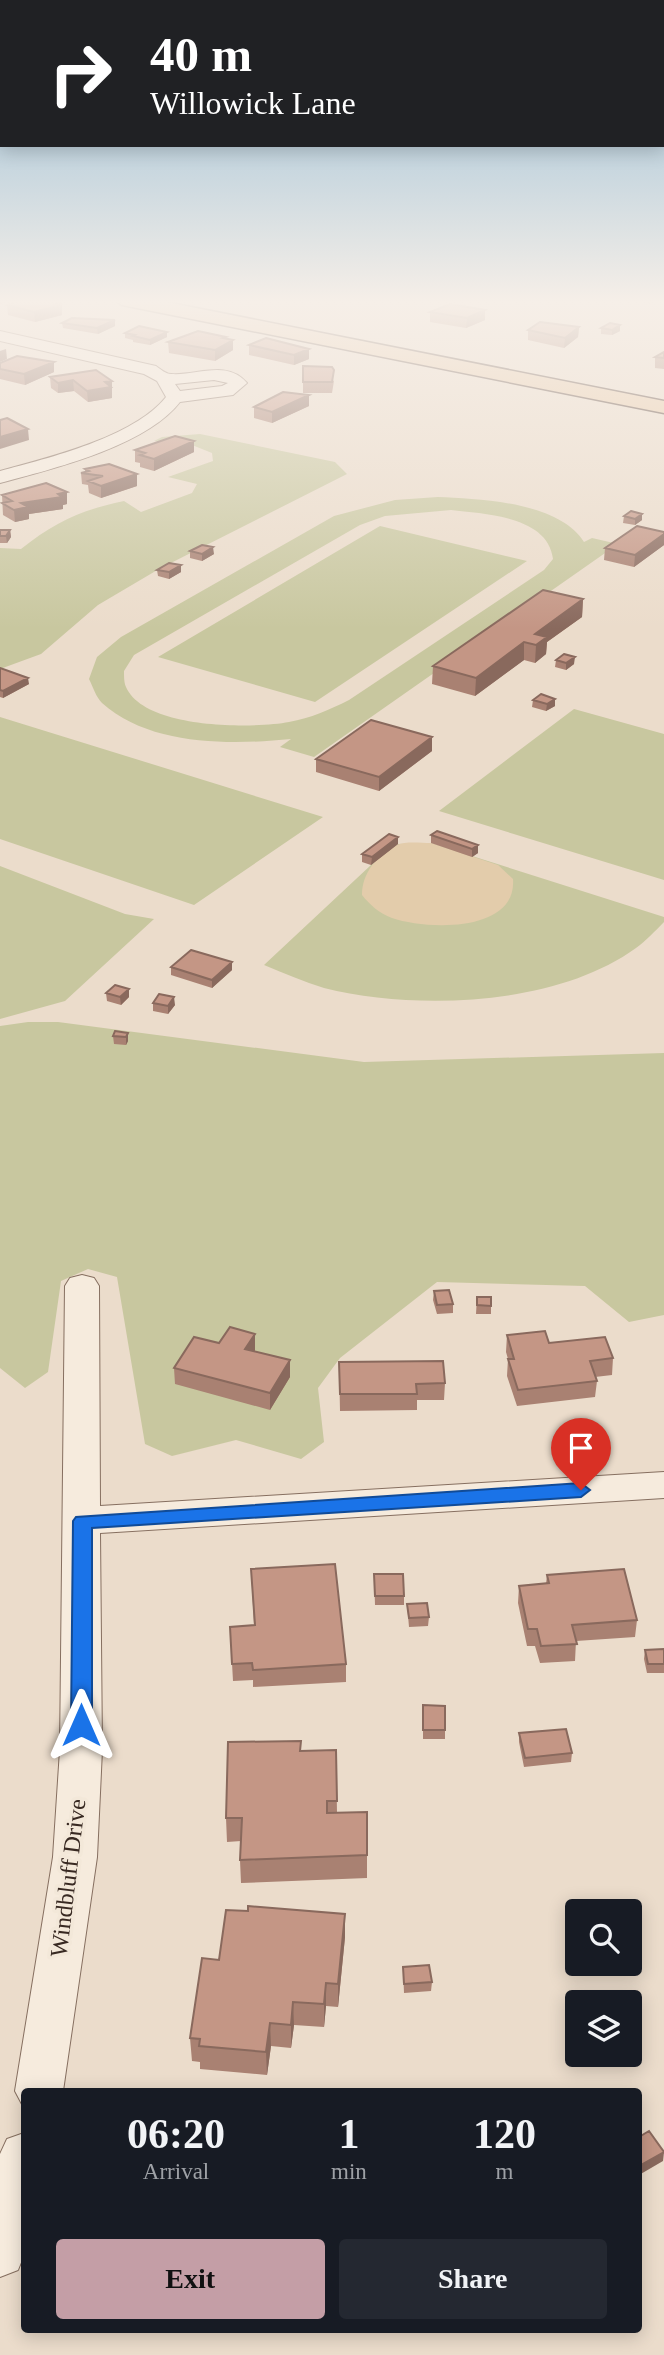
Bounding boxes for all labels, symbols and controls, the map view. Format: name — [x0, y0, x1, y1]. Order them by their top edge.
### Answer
text: 40 m — [150, 27, 252, 82]
icon: right — [35, 28, 126, 119]
text: Willowick Lane — [150, 85, 356, 121]
pin — [551, 1418, 611, 1490]
icon: arrive — [562, 1429, 600, 1467]
position arrow — [44, 1688, 118, 1762]
street label: Windbluff Drive — [45, 1797, 91, 1959]
map controls — [565, 1899, 642, 2067]
button: search — [565, 1899, 642, 1976]
button: layers — [565, 1990, 642, 2067]
text: 06:20 — [127, 2111, 225, 2157]
text: 1 — [338, 2111, 359, 2157]
text: 120 — [473, 2111, 536, 2157]
text: Arrival — [143, 2159, 209, 2184]
text: min — [331, 2159, 367, 2184]
text: m — [495, 2159, 513, 2184]
button: Exit — [56, 2239, 325, 2319]
button: Share — [339, 2239, 607, 2319]

